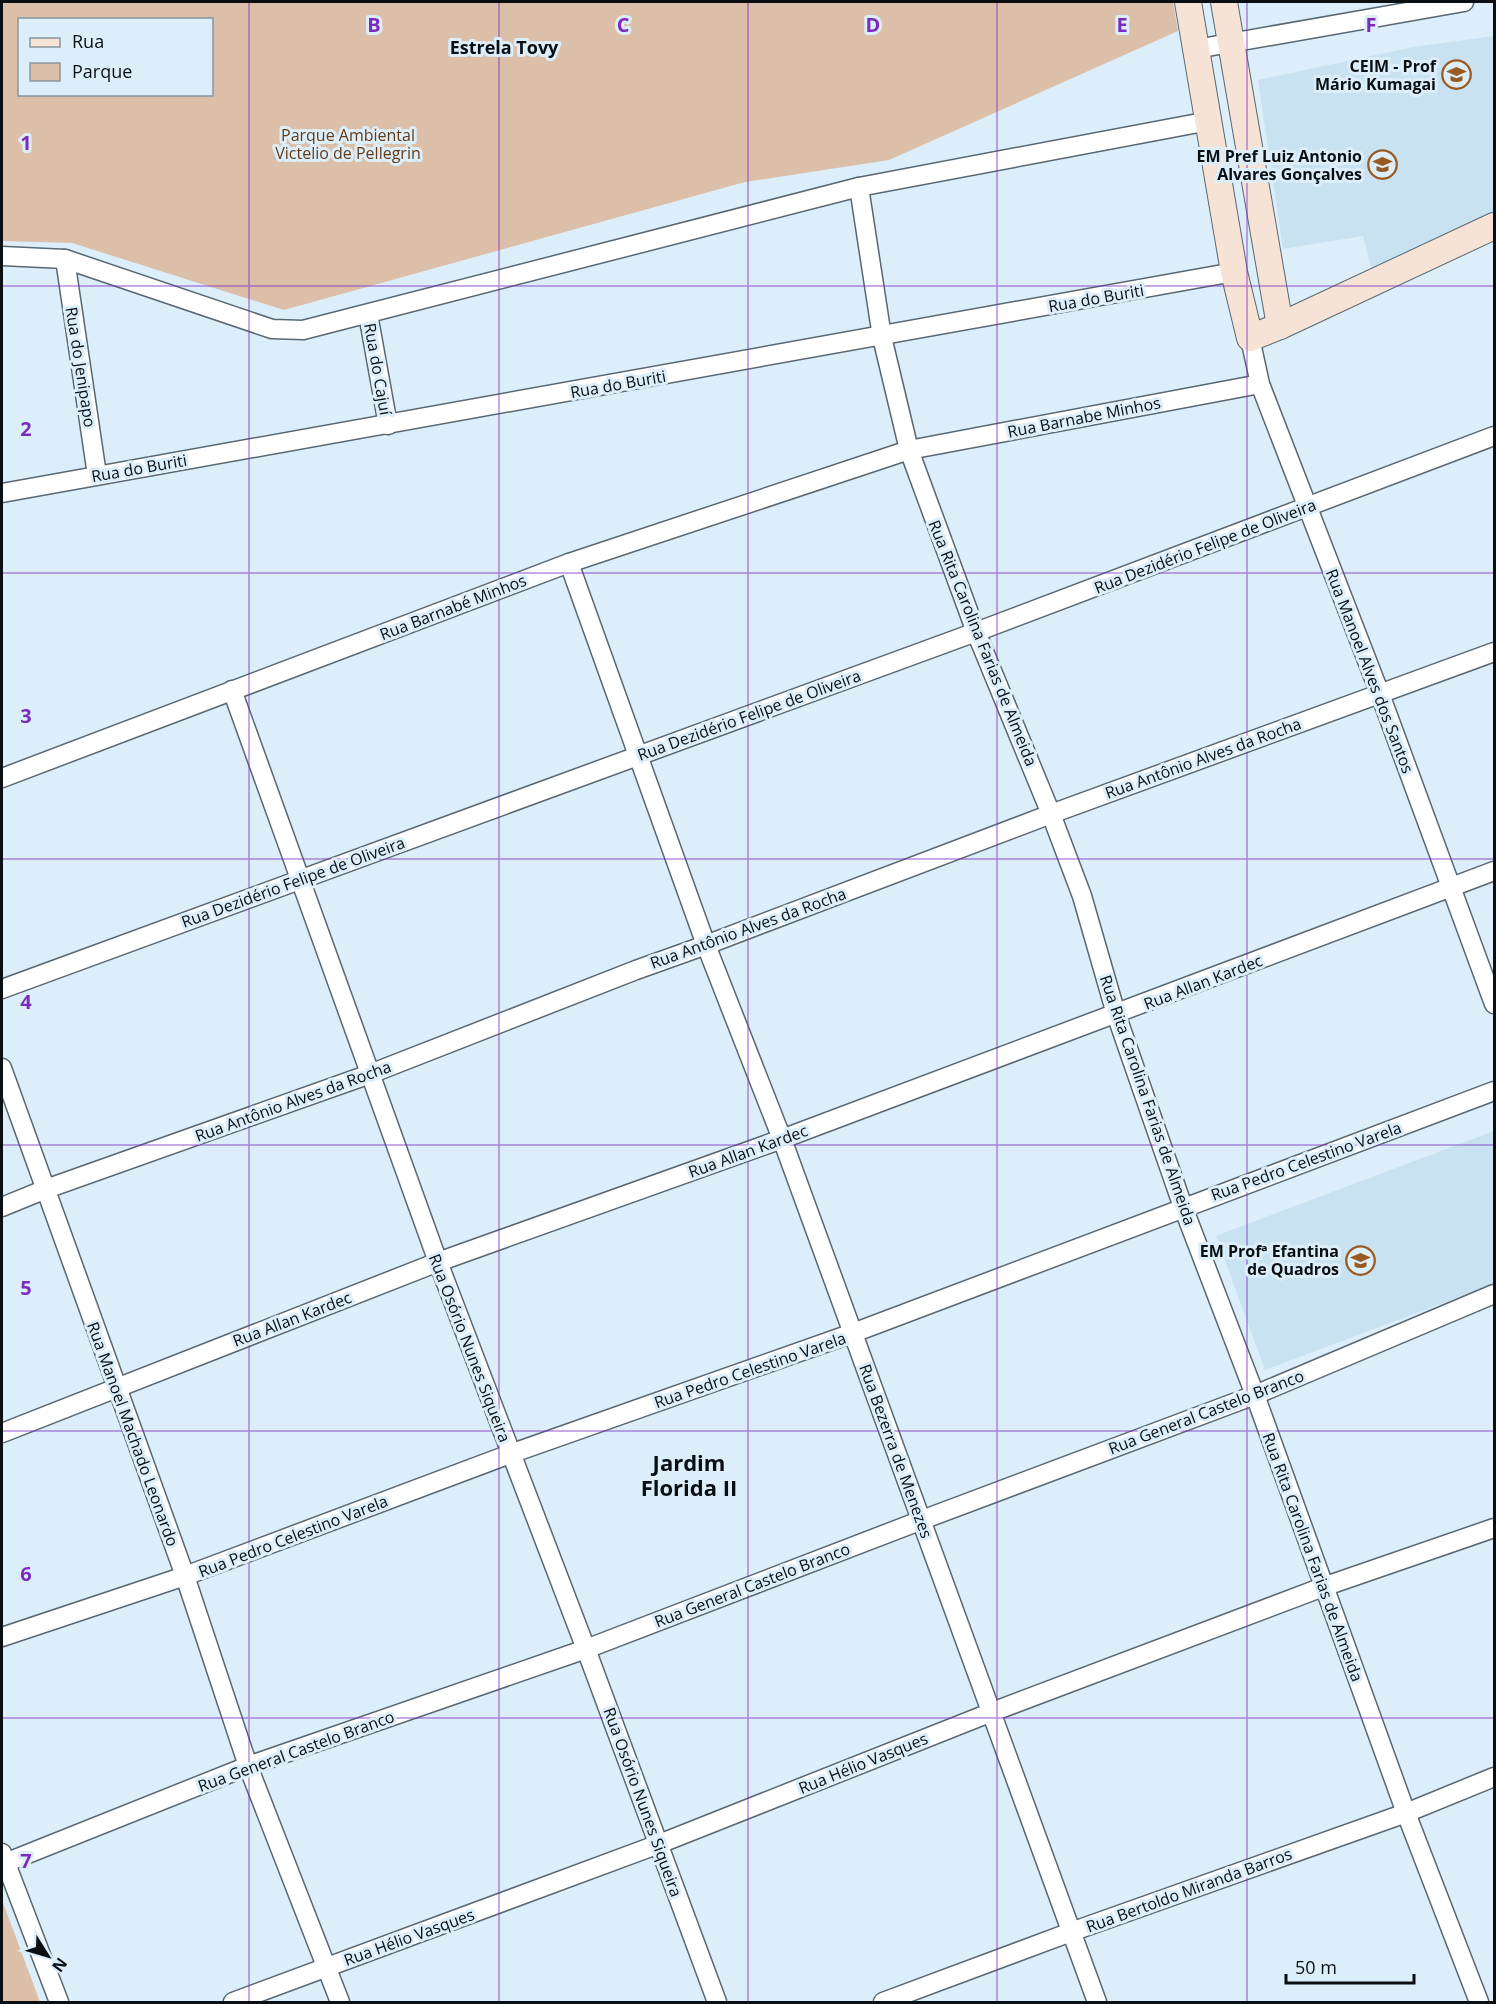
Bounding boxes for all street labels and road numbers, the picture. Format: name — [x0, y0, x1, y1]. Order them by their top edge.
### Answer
street label: Rua do Buriti — [1046, 279, 1146, 317]
street label: Rua do Jenipapo — [61, 305, 101, 429]
street label: Rua do Cajuí — [359, 321, 397, 418]
street label: Rua do Buriti — [568, 365, 668, 403]
street label: Rua Barnabe Minhos — [1006, 391, 1162, 443]
street label: Rua do Buriti — [89, 449, 189, 487]
street label: Rua Dezidério Felipe de Oliveira — [1091, 493, 1319, 599]
street label: Rua Rita Carolina Farias de Almeida — [923, 517, 1043, 769]
street label: Rua Manoel Alves dos Santos — [1321, 566, 1419, 776]
street label: Rua Barnabé Minhos — [377, 569, 529, 645]
street label: Rua Dezidério Felipe de Oliveira — [634, 664, 864, 766]
street label: Rua Antônio Alves da Rocha — [1102, 712, 1304, 804]
street label: Rua Dezidério Felipe de Oliveira — [178, 831, 408, 933]
street label: Rua Antônio Alves da Rocha — [647, 882, 849, 974]
street label: Rua Allan Kardec — [1140, 949, 1266, 1015]
street label: Rua Rita Carolina Farias de Almeida — [1095, 972, 1201, 1228]
street label: Rua Antônio Alves da Rocha — [192, 1055, 394, 1147]
street label: Rua Pedro Celestino Varela — [1208, 1116, 1404, 1206]
street label: Rua Allan Kardec — [685, 1119, 811, 1183]
street label: Rua Osório Nunes Siqueira — [424, 1251, 516, 1445]
street label: Rua Allan Kardec — [229, 1286, 355, 1352]
street label: Rua Manoel Machado Leonardo — [82, 1319, 184, 1549]
street label: Rua Pedro Celestino Varela — [651, 1327, 849, 1413]
street label: Rua Bezerra de Menezes — [854, 1361, 938, 1541]
street label: Rua General Castelo Branco — [1105, 1365, 1307, 1459]
street label: Rua Rita Carolina Farias de Almeida — [1258, 1429, 1368, 1685]
street label: Rua Pedro Celestino Varela — [195, 1490, 391, 1582]
street label: Rua General Castelo Branco — [651, 1538, 853, 1632]
street label: Rua Osório Nunes Siqueira — [598, 1704, 688, 1900]
street label: Rua General Castelo Branco — [195, 1705, 397, 1797]
street label: Rua Hélio Vasques — [795, 1727, 931, 1799]
street label: Rua Bertoldo Miranda Barros — [1083, 1842, 1295, 1938]
street label: Rua Hélio Vasques — [341, 1903, 477, 1971]

